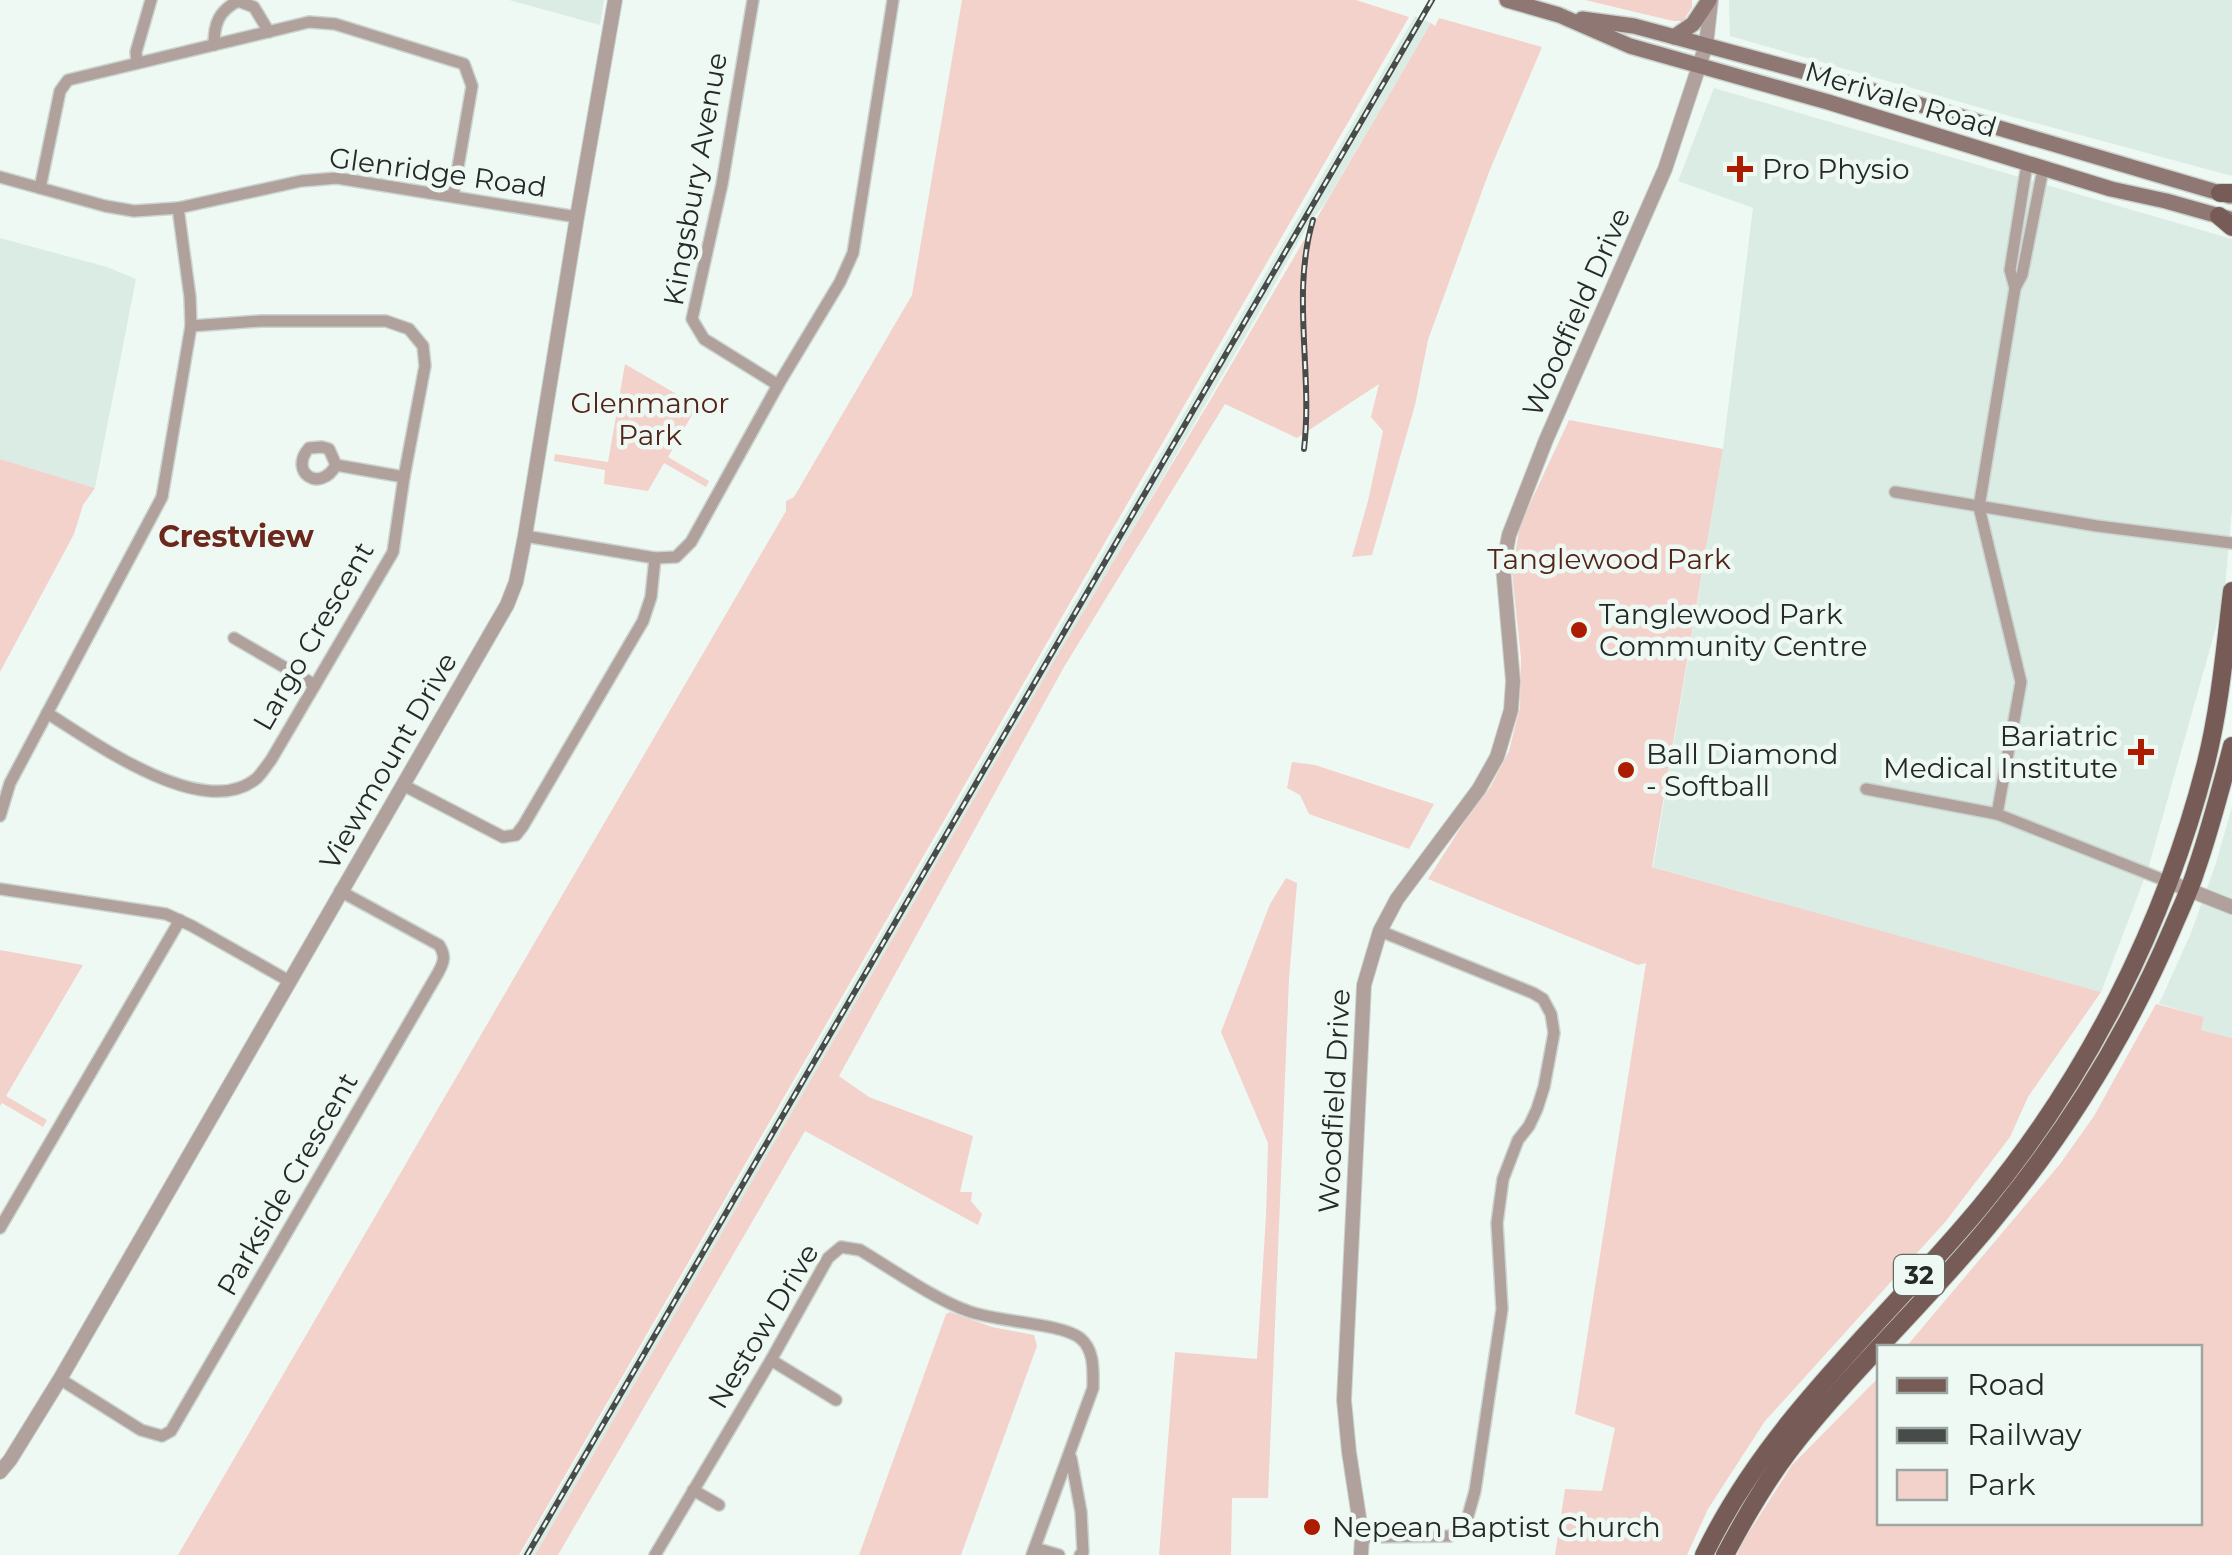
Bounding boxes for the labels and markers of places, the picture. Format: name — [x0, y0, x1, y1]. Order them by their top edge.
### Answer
place label: Pro Physio — [1762, 152, 1909, 186]
marker: Pro Physio — [1727, 156, 1753, 182]
place label: Tanglewood Park Community Centre — [1599, 597, 1867, 663]
marker: Tanglewood Park Community Centre — [1568, 619, 1590, 641]
place label: Bariatric Medical Institute — [1883, 719, 2118, 785]
place label: Ball Diamond - Softball — [1646, 737, 1838, 803]
marker: Bariatric Medical Institute — [2128, 739, 2154, 765]
marker: Ball Diamond - Softball — [1615, 759, 1637, 781]
place label: Nepean Baptist Church — [1332, 1510, 1661, 1544]
marker: Nepean Baptist Church — [1301, 1516, 1323, 1538]

